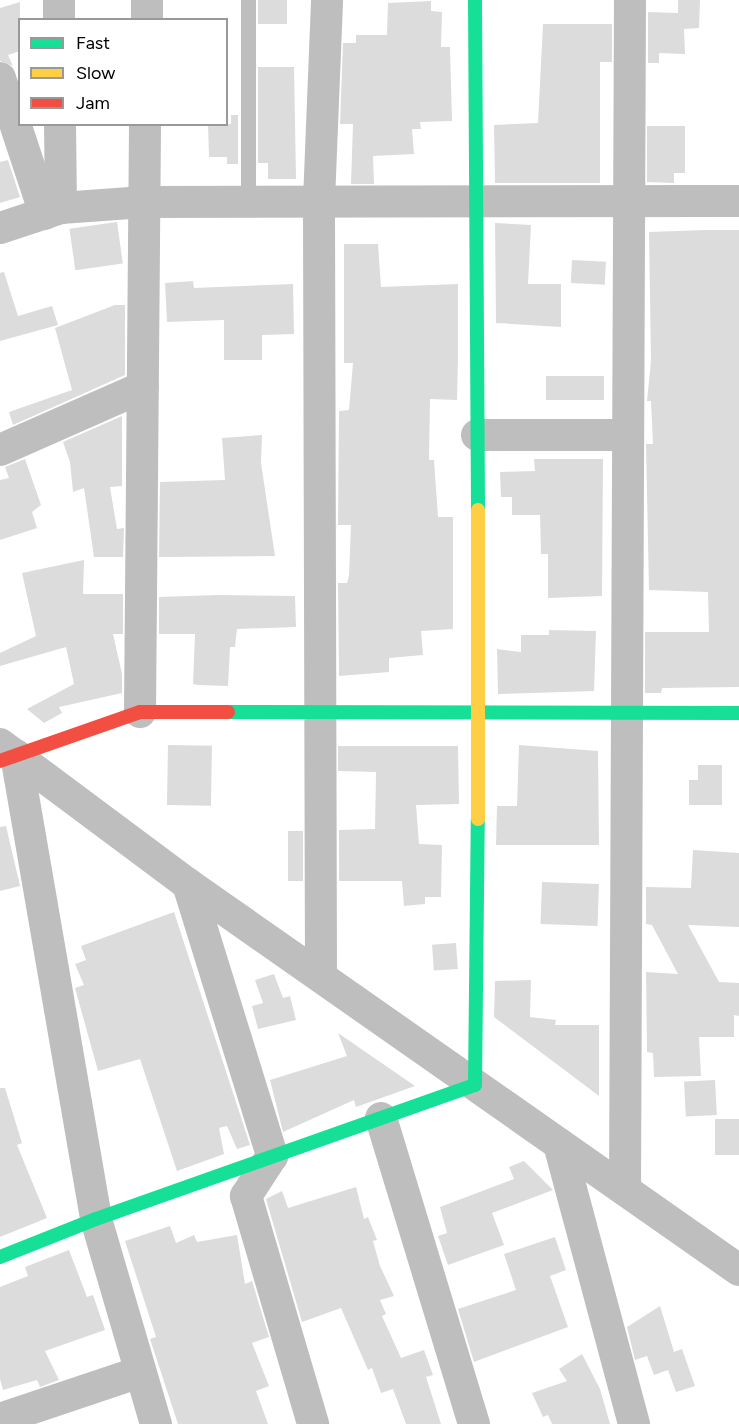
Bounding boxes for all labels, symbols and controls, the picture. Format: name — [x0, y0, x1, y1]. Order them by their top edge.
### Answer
legend — [18, 18, 228, 126]
text: Fast — [76, 32, 110, 54]
text: Slow — [76, 62, 115, 84]
text: Jam — [76, 92, 110, 114]

